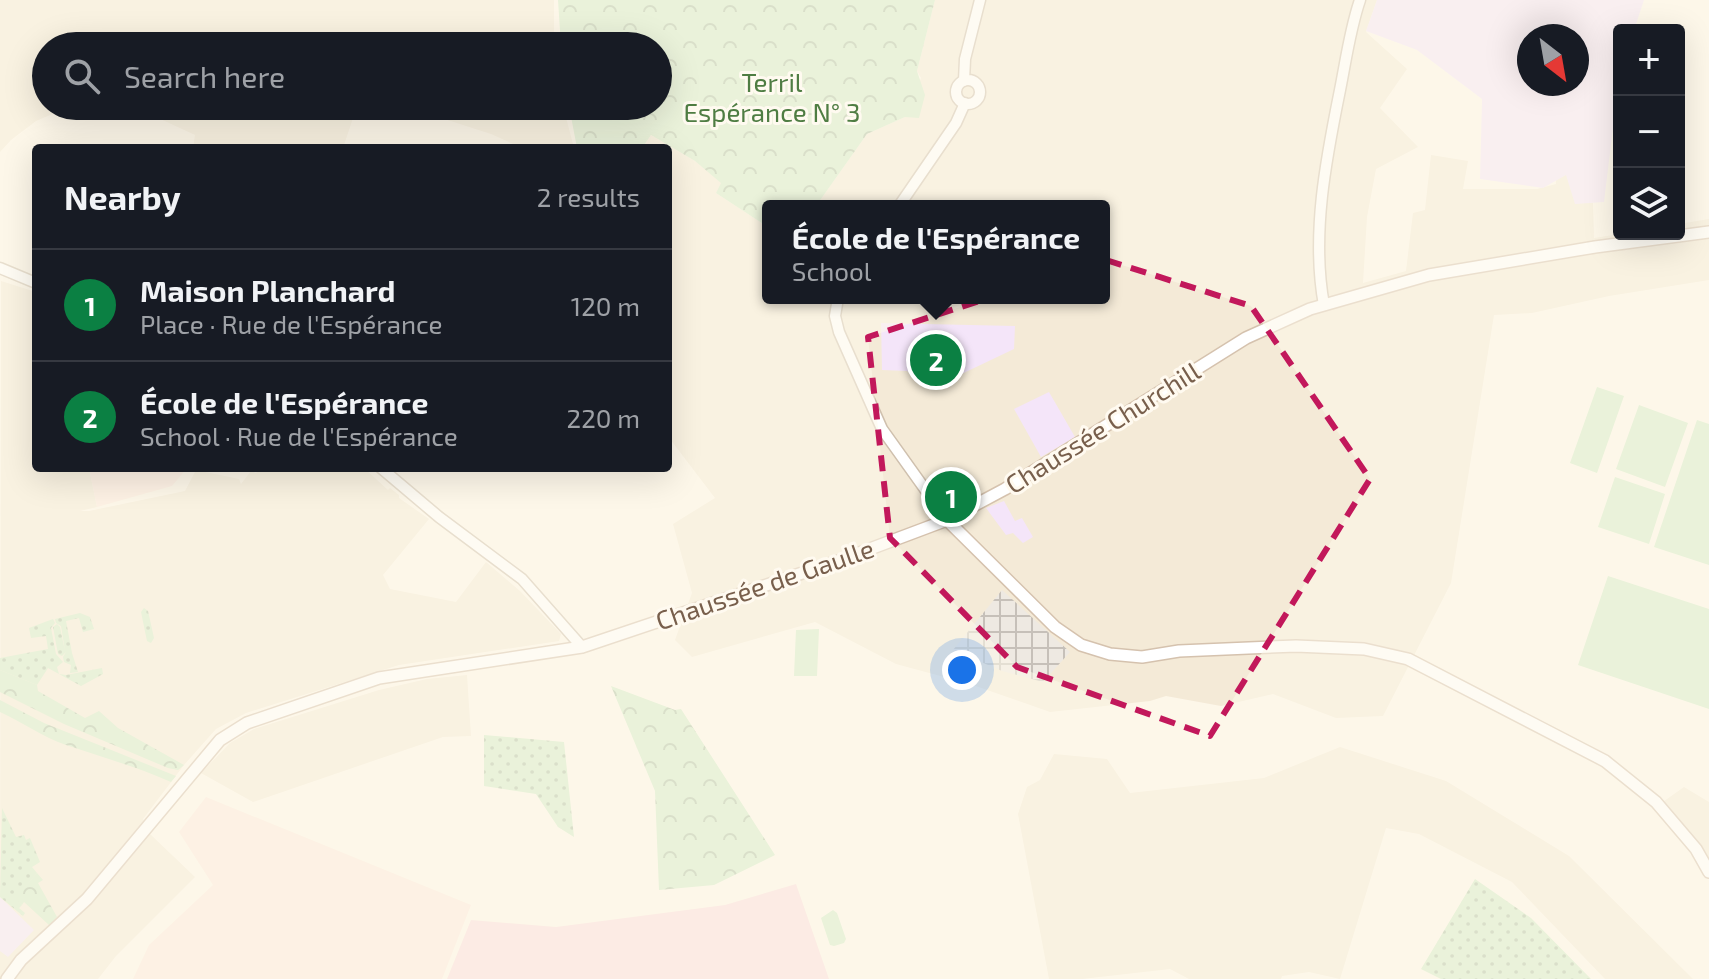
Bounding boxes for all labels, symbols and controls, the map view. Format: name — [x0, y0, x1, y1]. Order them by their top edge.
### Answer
north arrow — [1517, 24, 1589, 96]
map controls — [1613, 24, 1685, 240]
button: + — [1613, 24, 1685, 96]
search box — [32, 32, 672, 120]
icon: search — [60, 54, 104, 98]
text: Search here — [124, 58, 285, 94]
park label: Terril Espérance N° 3 — [684, 66, 860, 127]
button: − — [1613, 96, 1685, 168]
button: layers — [1613, 168, 1685, 240]
text: Nearby — [64, 176, 181, 217]
text: 2 results — [537, 181, 640, 212]
popup — [762, 200, 1110, 304]
text: École de l'Espérance — [792, 219, 1080, 255]
text: School — [792, 255, 872, 286]
text: Maison Planchard — [140, 272, 395, 308]
text: 1 — [84, 290, 96, 321]
text: 120 m — [571, 290, 640, 321]
text: Place · Rue de l'Espérance — [140, 308, 443, 339]
pin: 2 — [910, 330, 962, 390]
street label: Chaussée Churchill — [999, 354, 1206, 499]
text: École de l'Espérance — [140, 384, 428, 420]
text: 2 — [82, 402, 98, 433]
text: 220 m — [567, 402, 640, 433]
text: School · Rue de l'Espérance — [140, 420, 458, 451]
pin: 1 — [925, 467, 977, 527]
street label: Chaussée de Gaulle — [651, 532, 878, 635]
your location — [942, 650, 982, 690]

